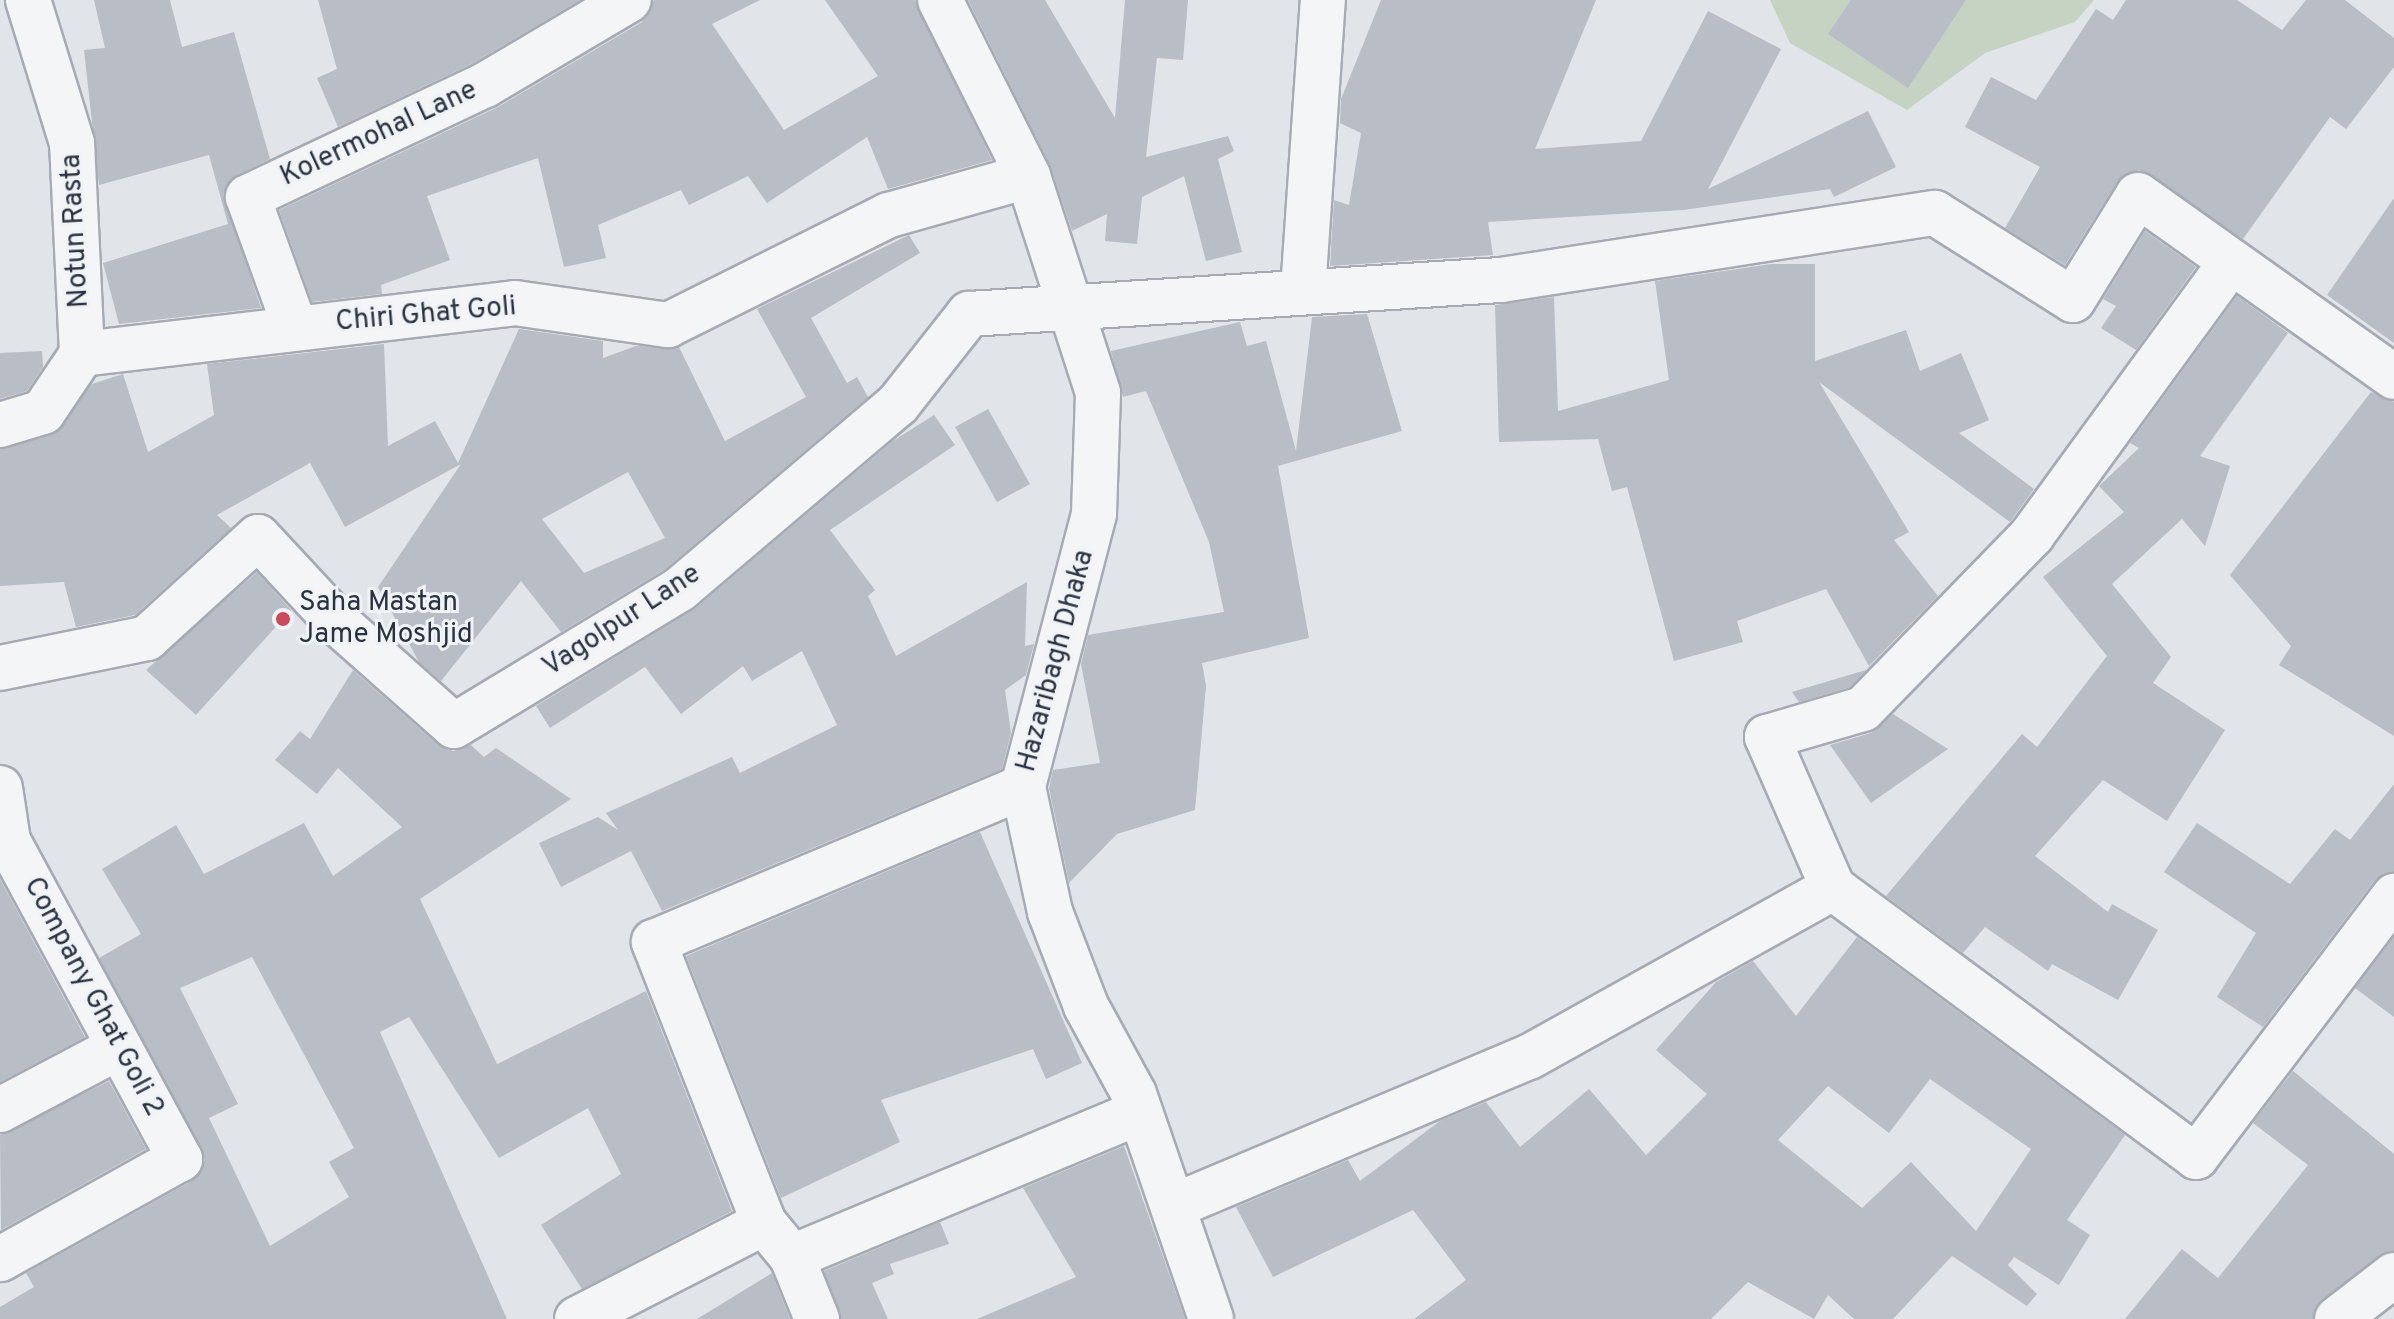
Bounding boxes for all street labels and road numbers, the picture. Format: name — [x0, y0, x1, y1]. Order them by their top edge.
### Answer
street label: Kolermohal Lane — [275, 74, 483, 194]
street label: Notun Rasta — [55, 153, 97, 309]
street label: Chiri Ghat Goli — [334, 290, 518, 340]
street label: Hazaribagh Dhaka — [1010, 546, 1102, 776]
street label: Vagolpur Lane — [537, 558, 707, 684]
street label: Company Ghat Goli 2 — [16, 872, 170, 1122]

